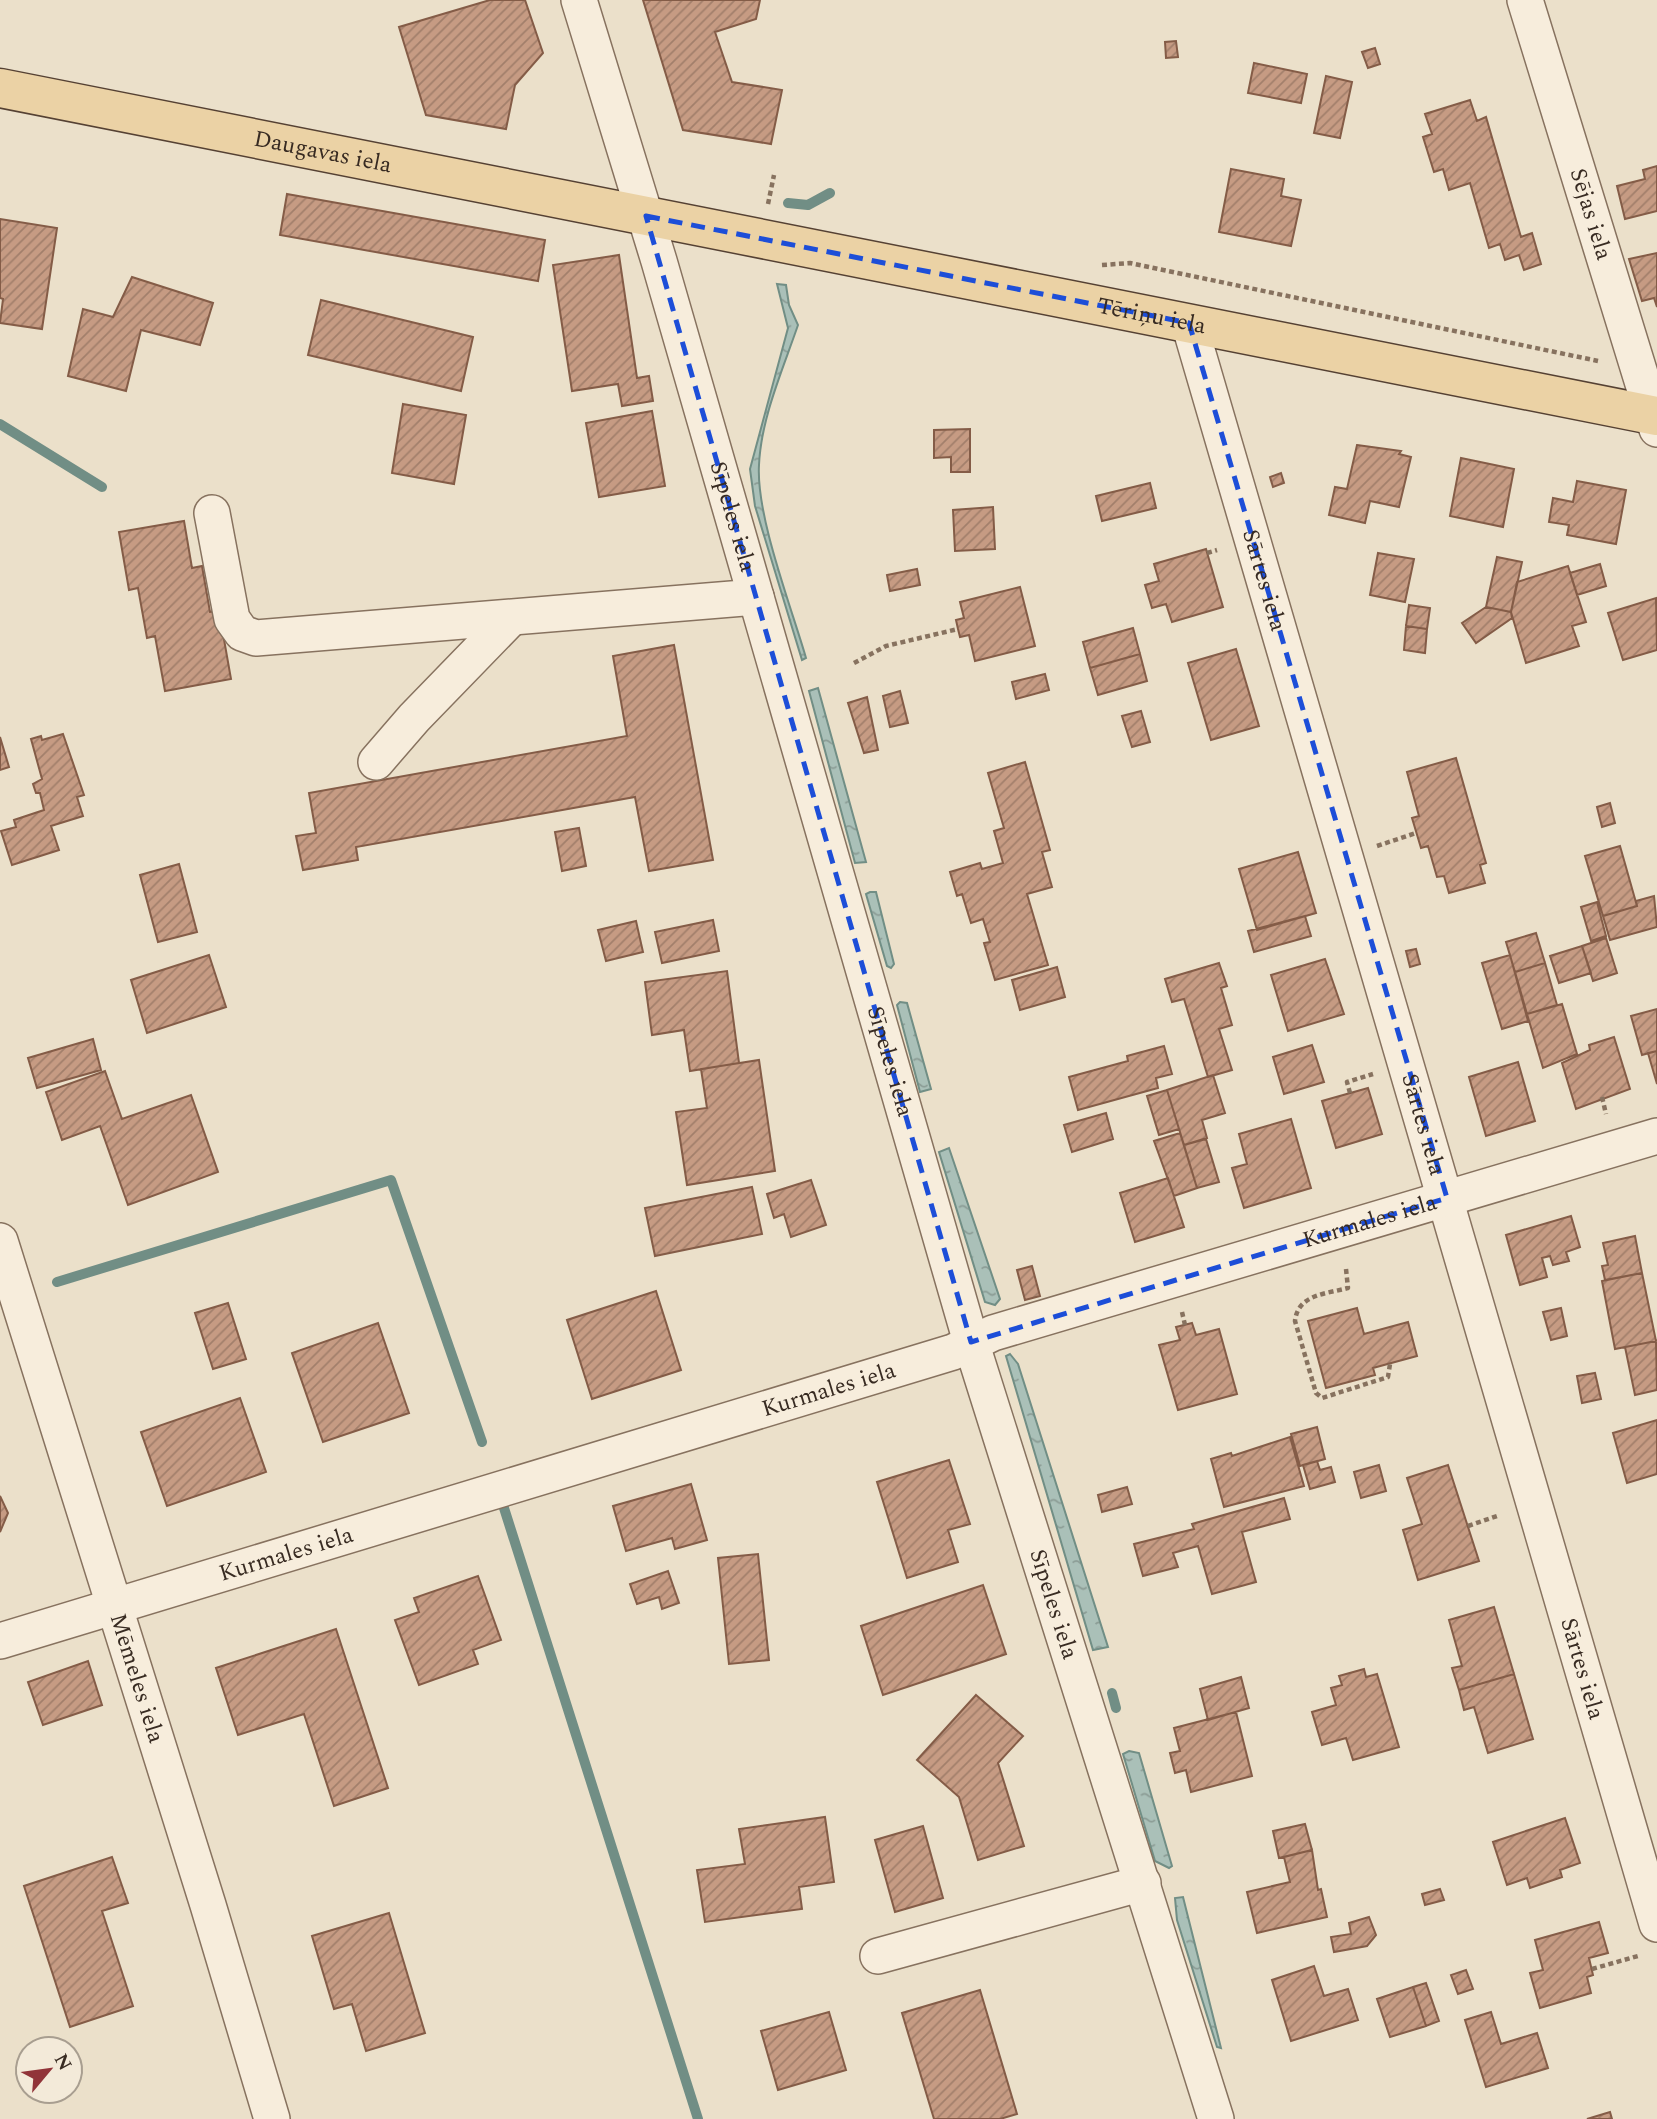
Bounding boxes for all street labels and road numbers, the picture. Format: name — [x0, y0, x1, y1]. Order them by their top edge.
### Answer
street label: Daugavas iela — [251, 121, 395, 183]
street label: Sējas iela — [1560, 164, 1621, 264]
street label: Tēriņu iela — [1094, 288, 1209, 344]
street label: Sīpeles iela — [700, 457, 765, 576]
street label: Sārtes iela — [1233, 525, 1296, 635]
street label: Sīpeles iela — [857, 1002, 923, 1121]
street label: Sārtes iela — [1392, 1069, 1455, 1179]
street label: Kurmales iela — [1298, 1185, 1441, 1258]
street label: Kurmales iela — [757, 1353, 900, 1427]
street label: Kurmales iela — [215, 1517, 358, 1591]
street label: Sīpeles iela — [1020, 1545, 1087, 1664]
street label: Mēmeles iela — [100, 1609, 174, 1747]
street label: Sārtes iela — [1551, 1614, 1614, 1724]

